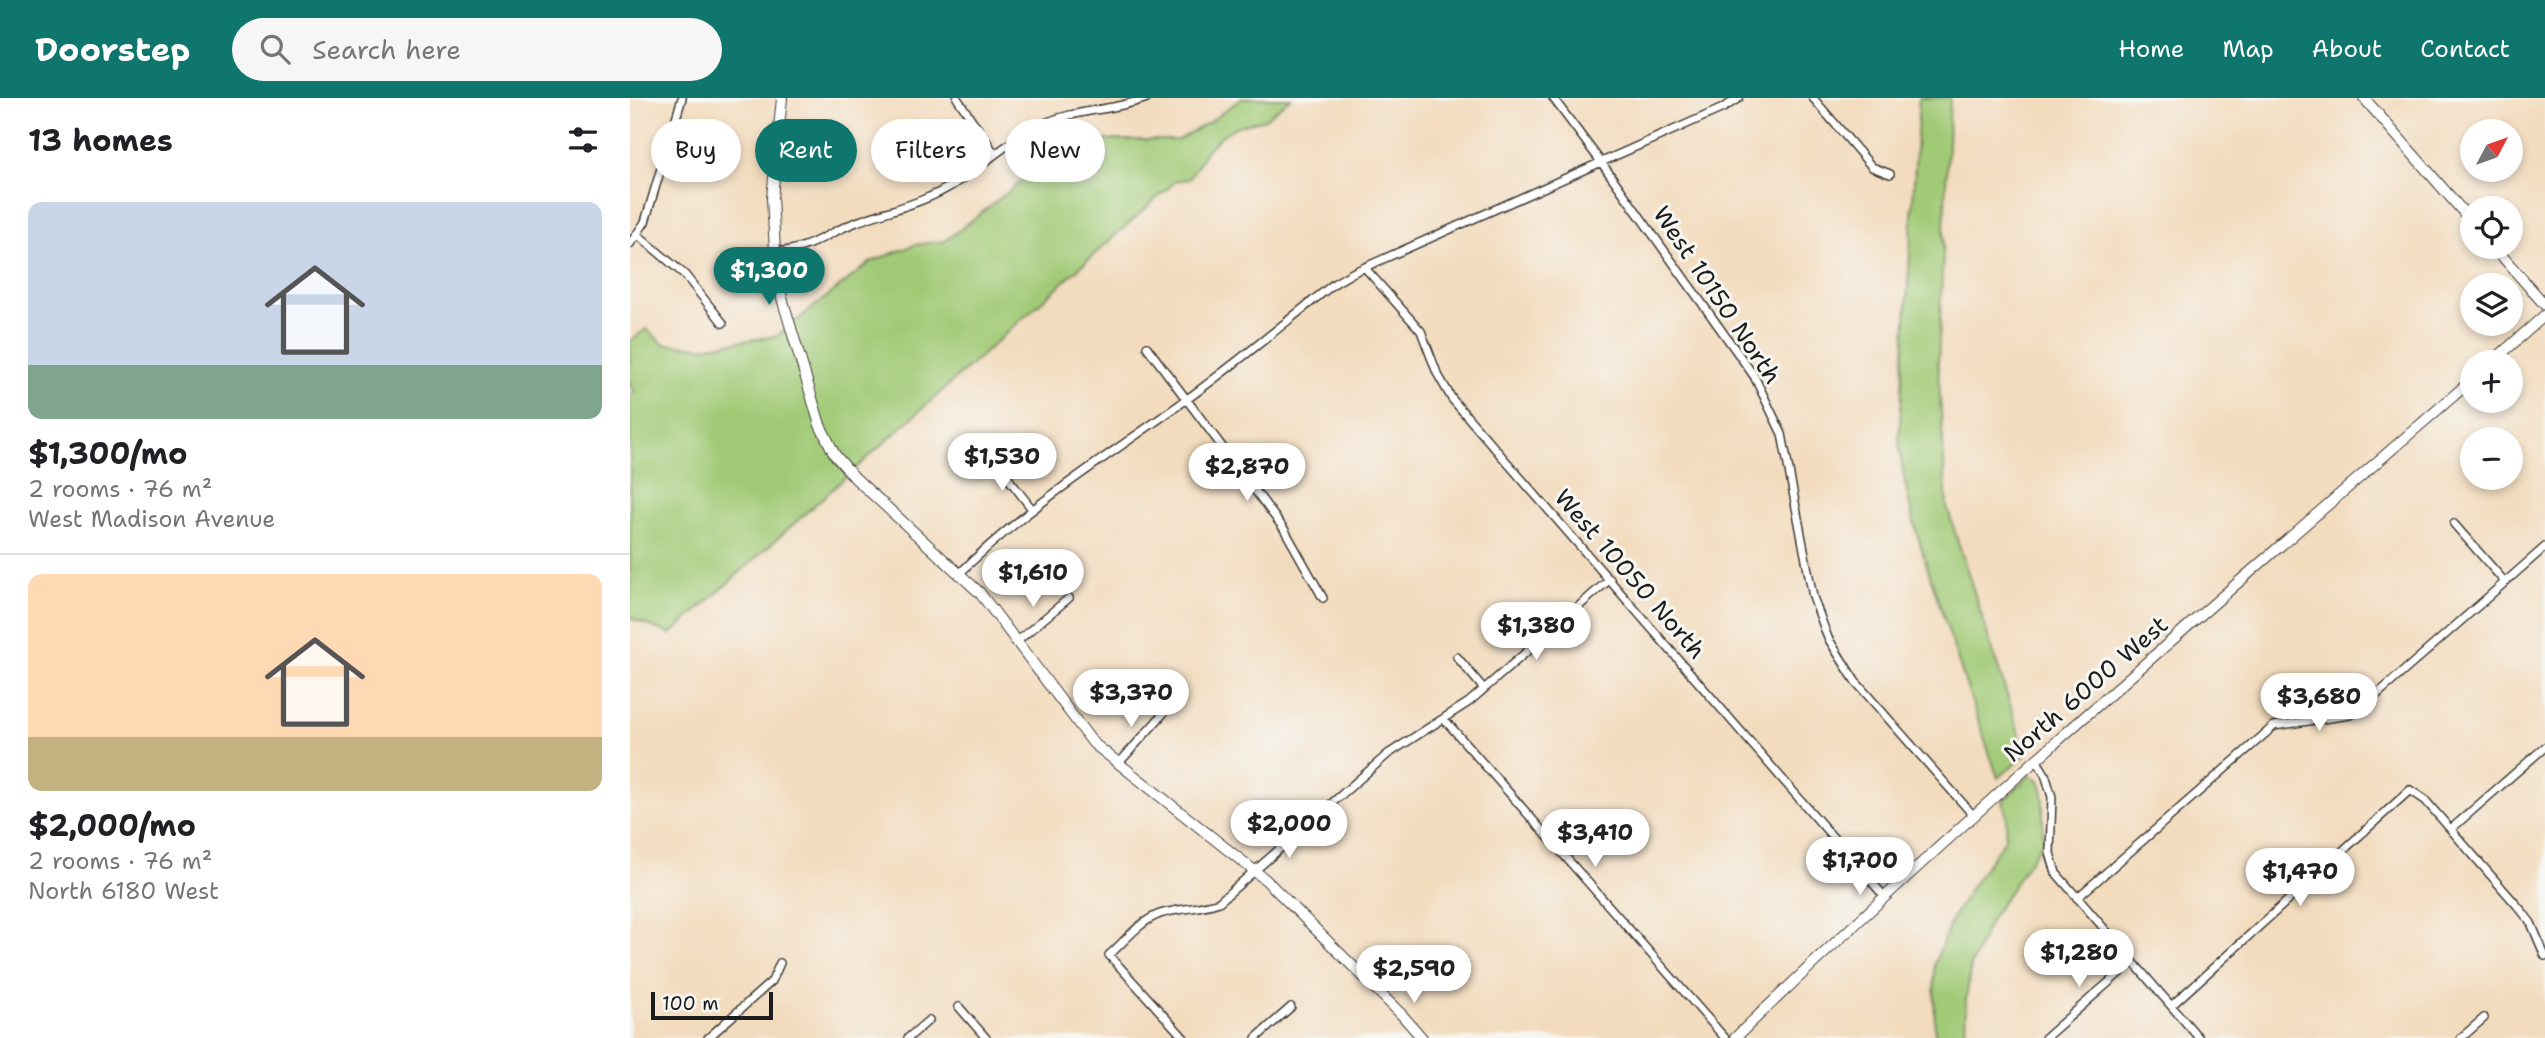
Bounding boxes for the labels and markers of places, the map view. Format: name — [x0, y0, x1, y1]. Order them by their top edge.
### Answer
pin: $1,300 — [712, 248, 826, 307]
pin: $1,530 — [945, 434, 1059, 493]
pin: $2,870 — [1190, 444, 1304, 503]
pin: $1,610 — [976, 550, 1090, 609]
pin: $1,380 — [1479, 602, 1593, 662]
pin: $3,370 — [1074, 670, 1188, 729]
pin: $3,680 — [2262, 674, 2376, 733]
pin: $2,000 — [1232, 800, 1346, 860]
pin: $3,410 — [1538, 810, 1652, 869]
pin: $1,700 — [1803, 838, 1917, 897]
pin: $1,470 — [2243, 848, 2357, 908]
pin: $1,280 — [2022, 930, 2136, 989]
pin: $2,590 — [1357, 946, 1471, 1005]

